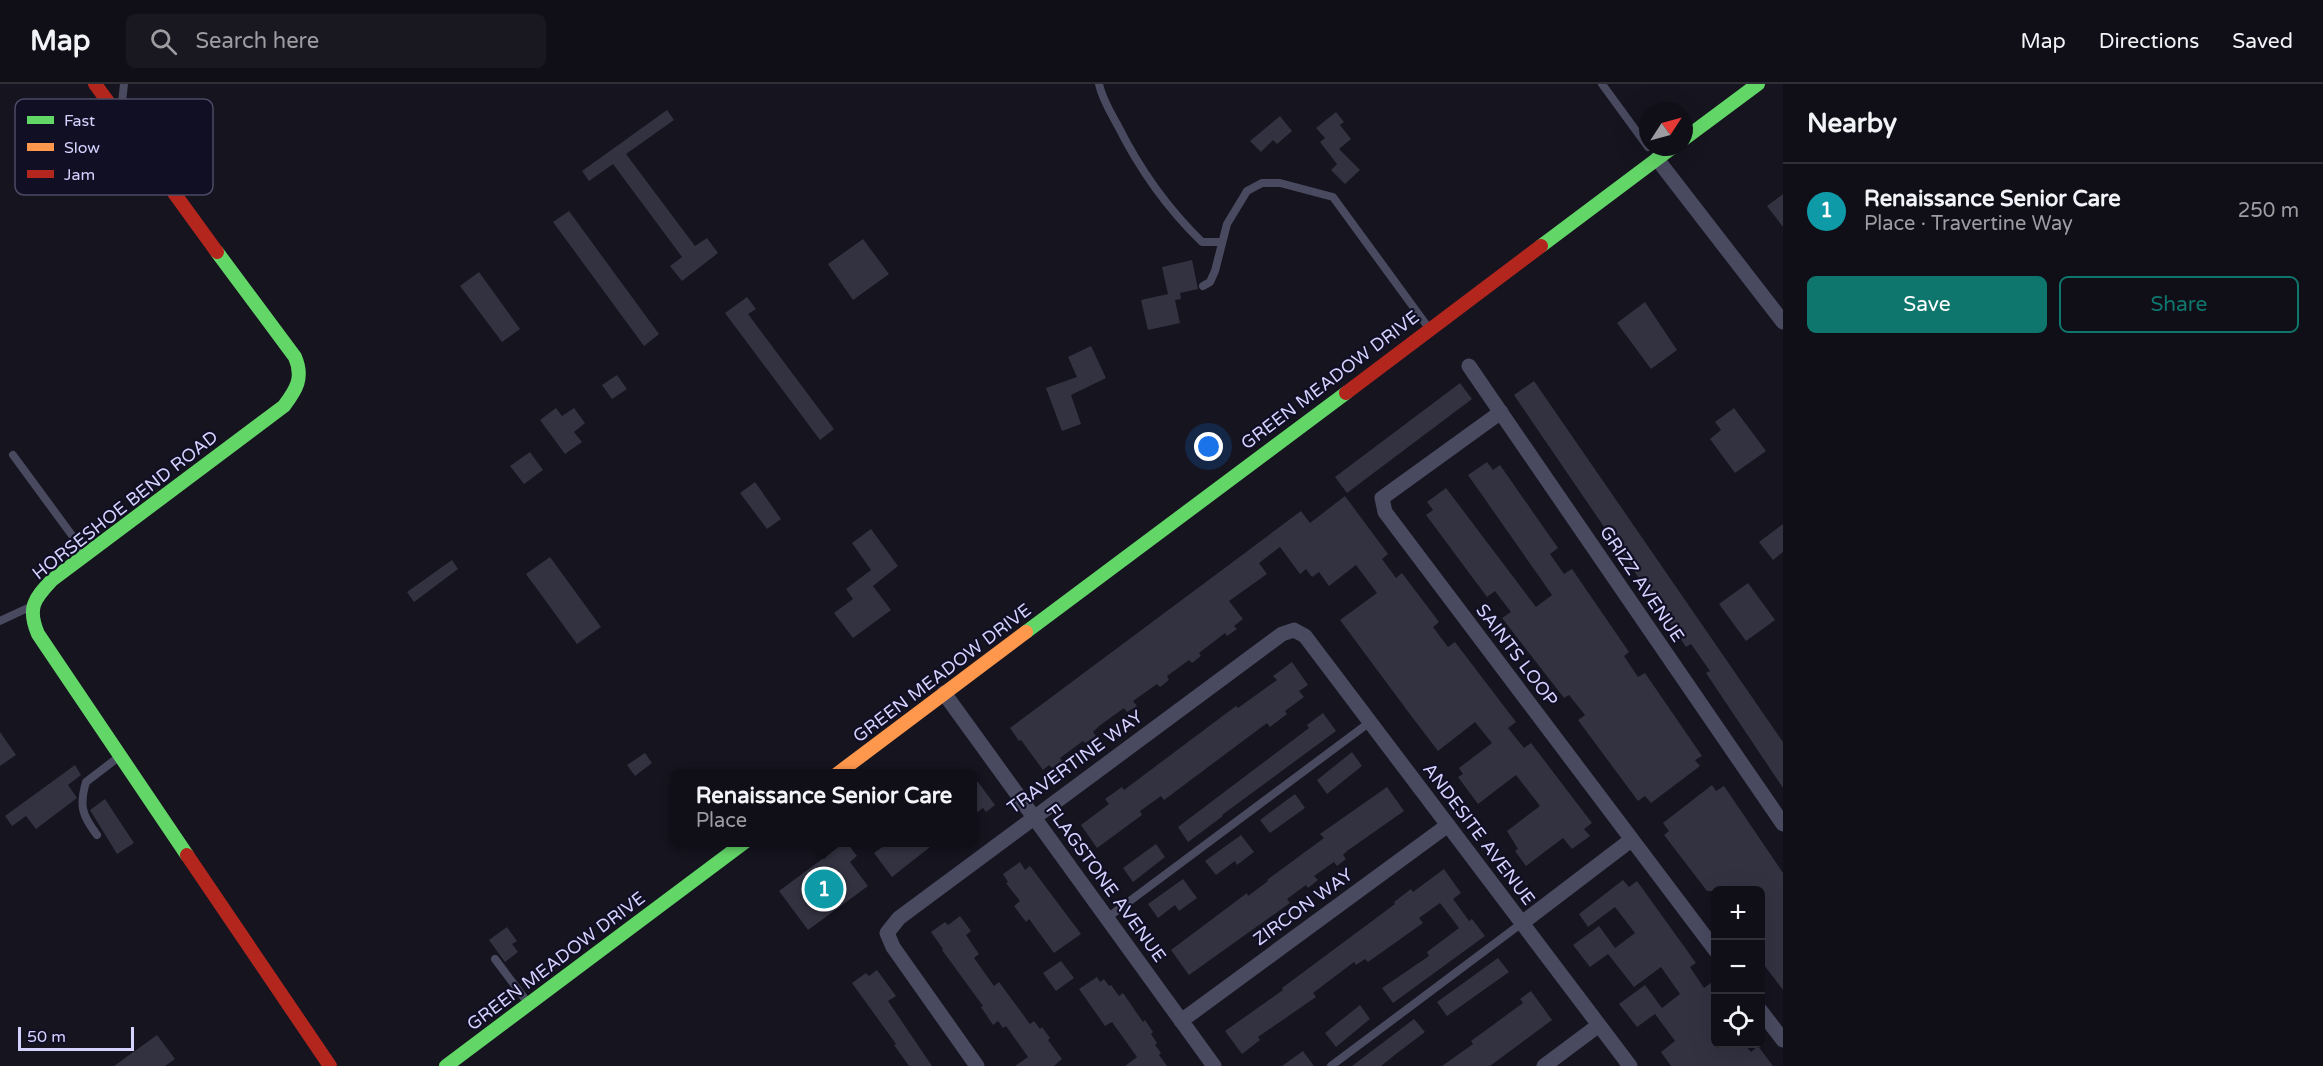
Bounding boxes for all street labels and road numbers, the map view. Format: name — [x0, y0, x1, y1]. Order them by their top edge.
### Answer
street label: GREEN MEADOW DRIVE — [1237, 306, 1423, 454]
street label: HORSESHOE BEND ROAD — [28, 426, 222, 584]
street label: GRIZZ AVENUE — [1595, 522, 1689, 646]
street label: GREEN MEADOW DRIVE — [849, 599, 1035, 747]
street label: SAINTS LOOP — [1471, 599, 1563, 711]
street label: TRAVERTINE WAY — [1003, 705, 1147, 819]
street label: ANDESITE AVENUE — [1418, 759, 1540, 909]
street label: FLAGSTONE AVENUE — [1041, 800, 1171, 966]
street label: ZIRCON WAY — [1249, 863, 1357, 950]
street label: GREEN MEADOW DRIVE — [463, 887, 649, 1035]

